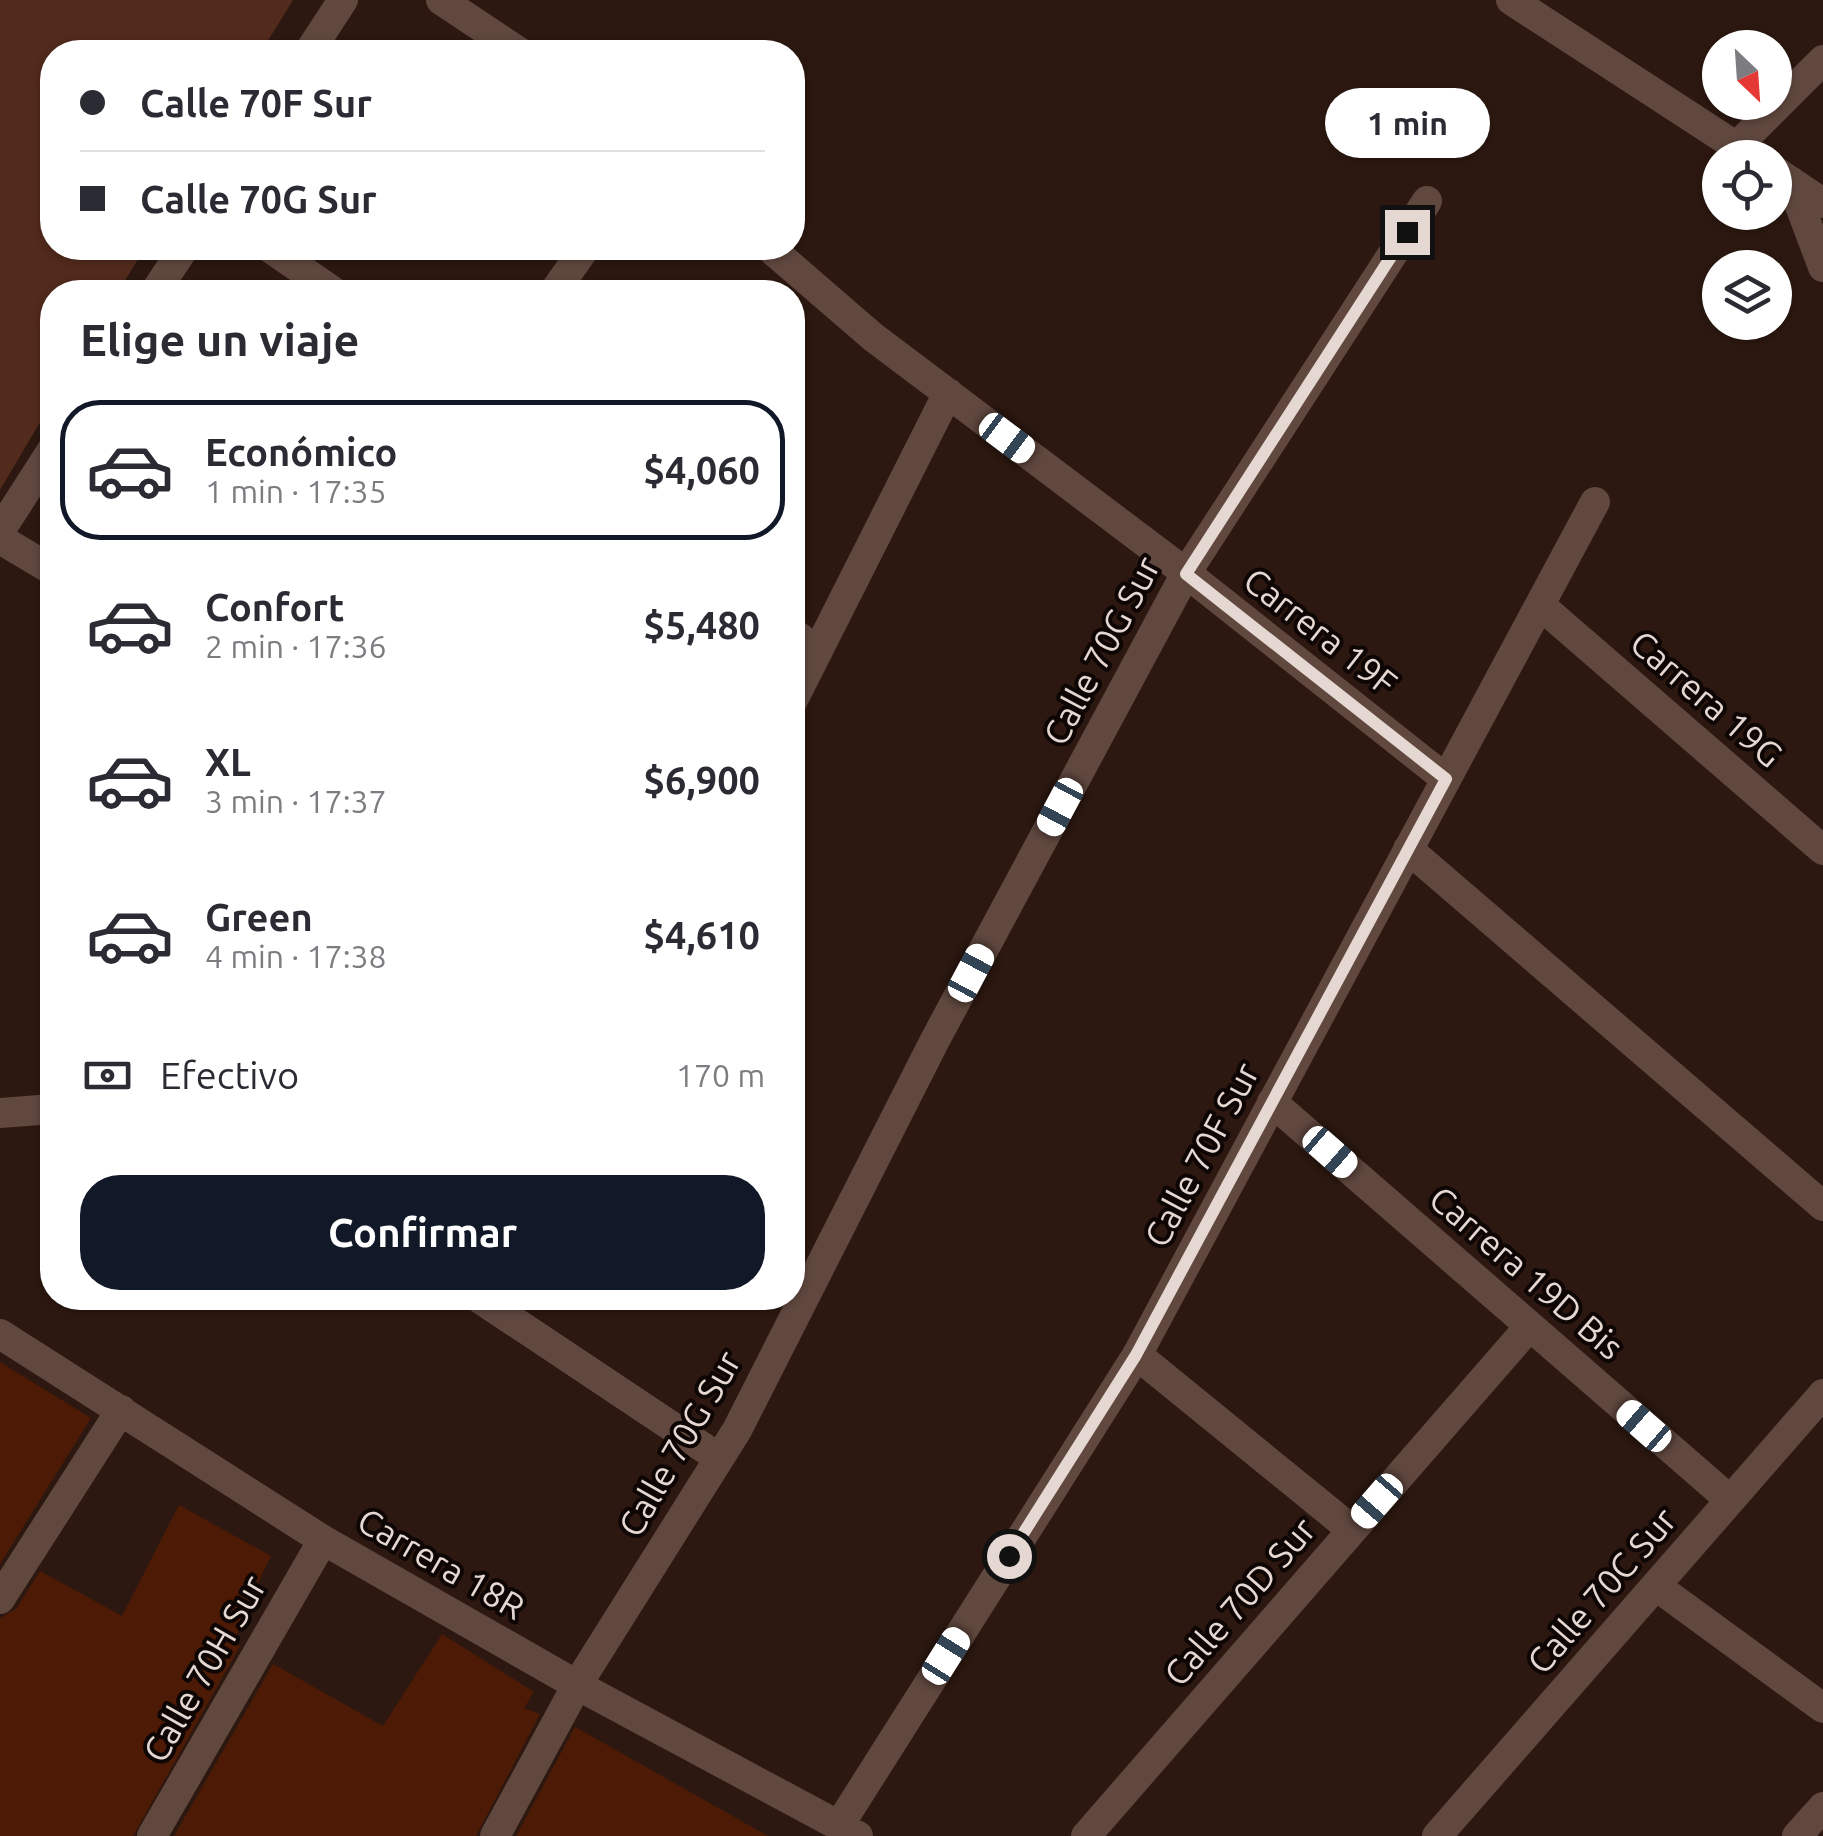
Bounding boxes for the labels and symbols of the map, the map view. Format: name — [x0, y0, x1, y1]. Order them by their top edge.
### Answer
north arrow — [1702, 30, 1792, 120]
callout: 1 min — [1324, 87, 1490, 157]
route end — [1385, 210, 1430, 255]
car — [974, 408, 1040, 468]
street label: Calle 70G Sur — [1035, 550, 1167, 752]
street label: Carrera 19F — [1236, 559, 1405, 703]
street label: Carrera 19G — [1623, 622, 1790, 775]
car — [1033, 773, 1087, 841]
car — [944, 939, 998, 1007]
street label: Calle 70F Sur — [1136, 1056, 1266, 1253]
car — [1298, 1121, 1362, 1183]
street label: Carrera 19D Bis — [1422, 1178, 1631, 1367]
street label: Calle 70G Sur — [610, 1344, 748, 1543]
car — [1612, 1395, 1676, 1457]
car — [1346, 1469, 1408, 1533]
street label: Carrera 18R — [351, 1499, 532, 1627]
street label: Calle 70C Sur — [1519, 1500, 1684, 1681]
street label: Calle 70D Sur — [1156, 1509, 1323, 1693]
route start — [987, 1534, 1032, 1579]
street label: Calle 70H Sur — [135, 1568, 274, 1769]
car — [917, 1623, 975, 1689]

